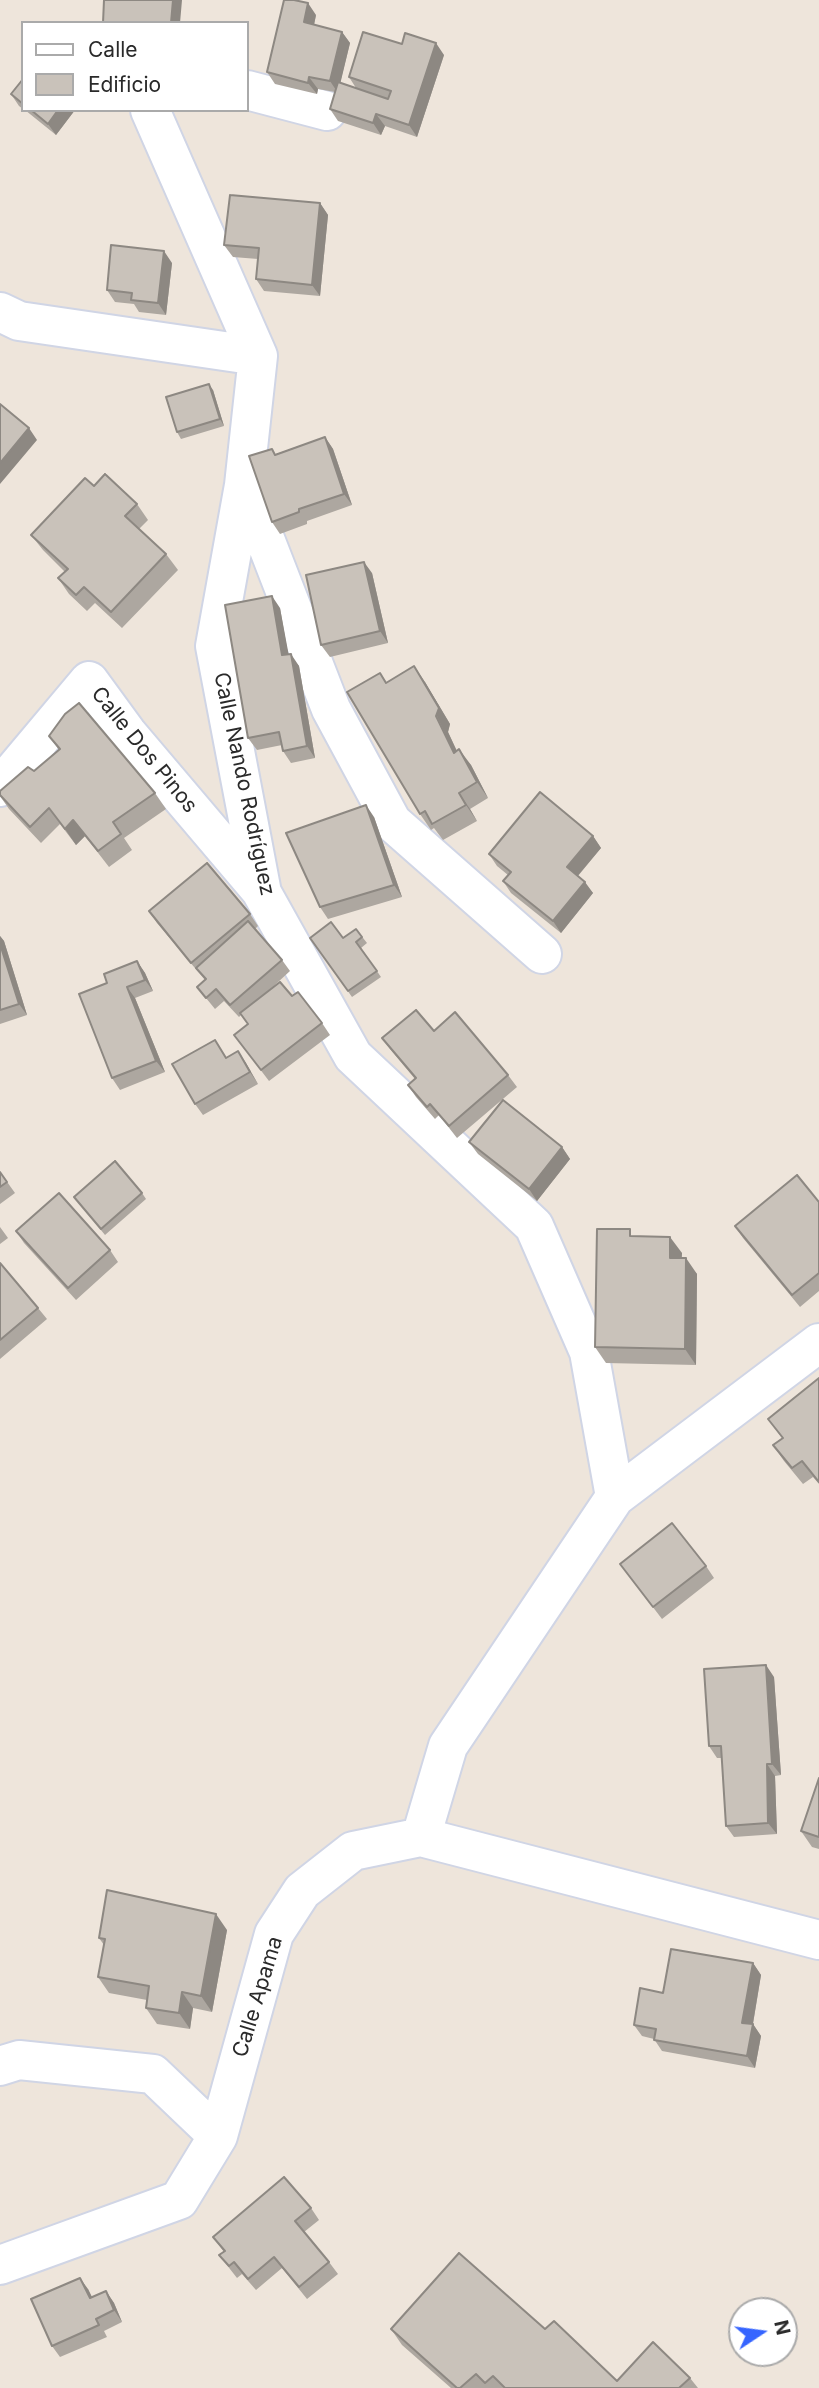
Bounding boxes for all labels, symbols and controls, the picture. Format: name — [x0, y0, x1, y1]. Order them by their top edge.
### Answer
legend — [21, 21, 248, 112]
text: Calle — [88, 37, 138, 62]
text: Edificio — [88, 72, 161, 97]
street label: Calle Nando Rodríguez — [208, 670, 280, 898]
street label: Calle Dos Pinos — [86, 682, 202, 818]
street label: Calle Apama — [228, 1934, 288, 2060]
north arrow — [728, 2297, 798, 2367]
text: N — [769, 2318, 795, 2337]

